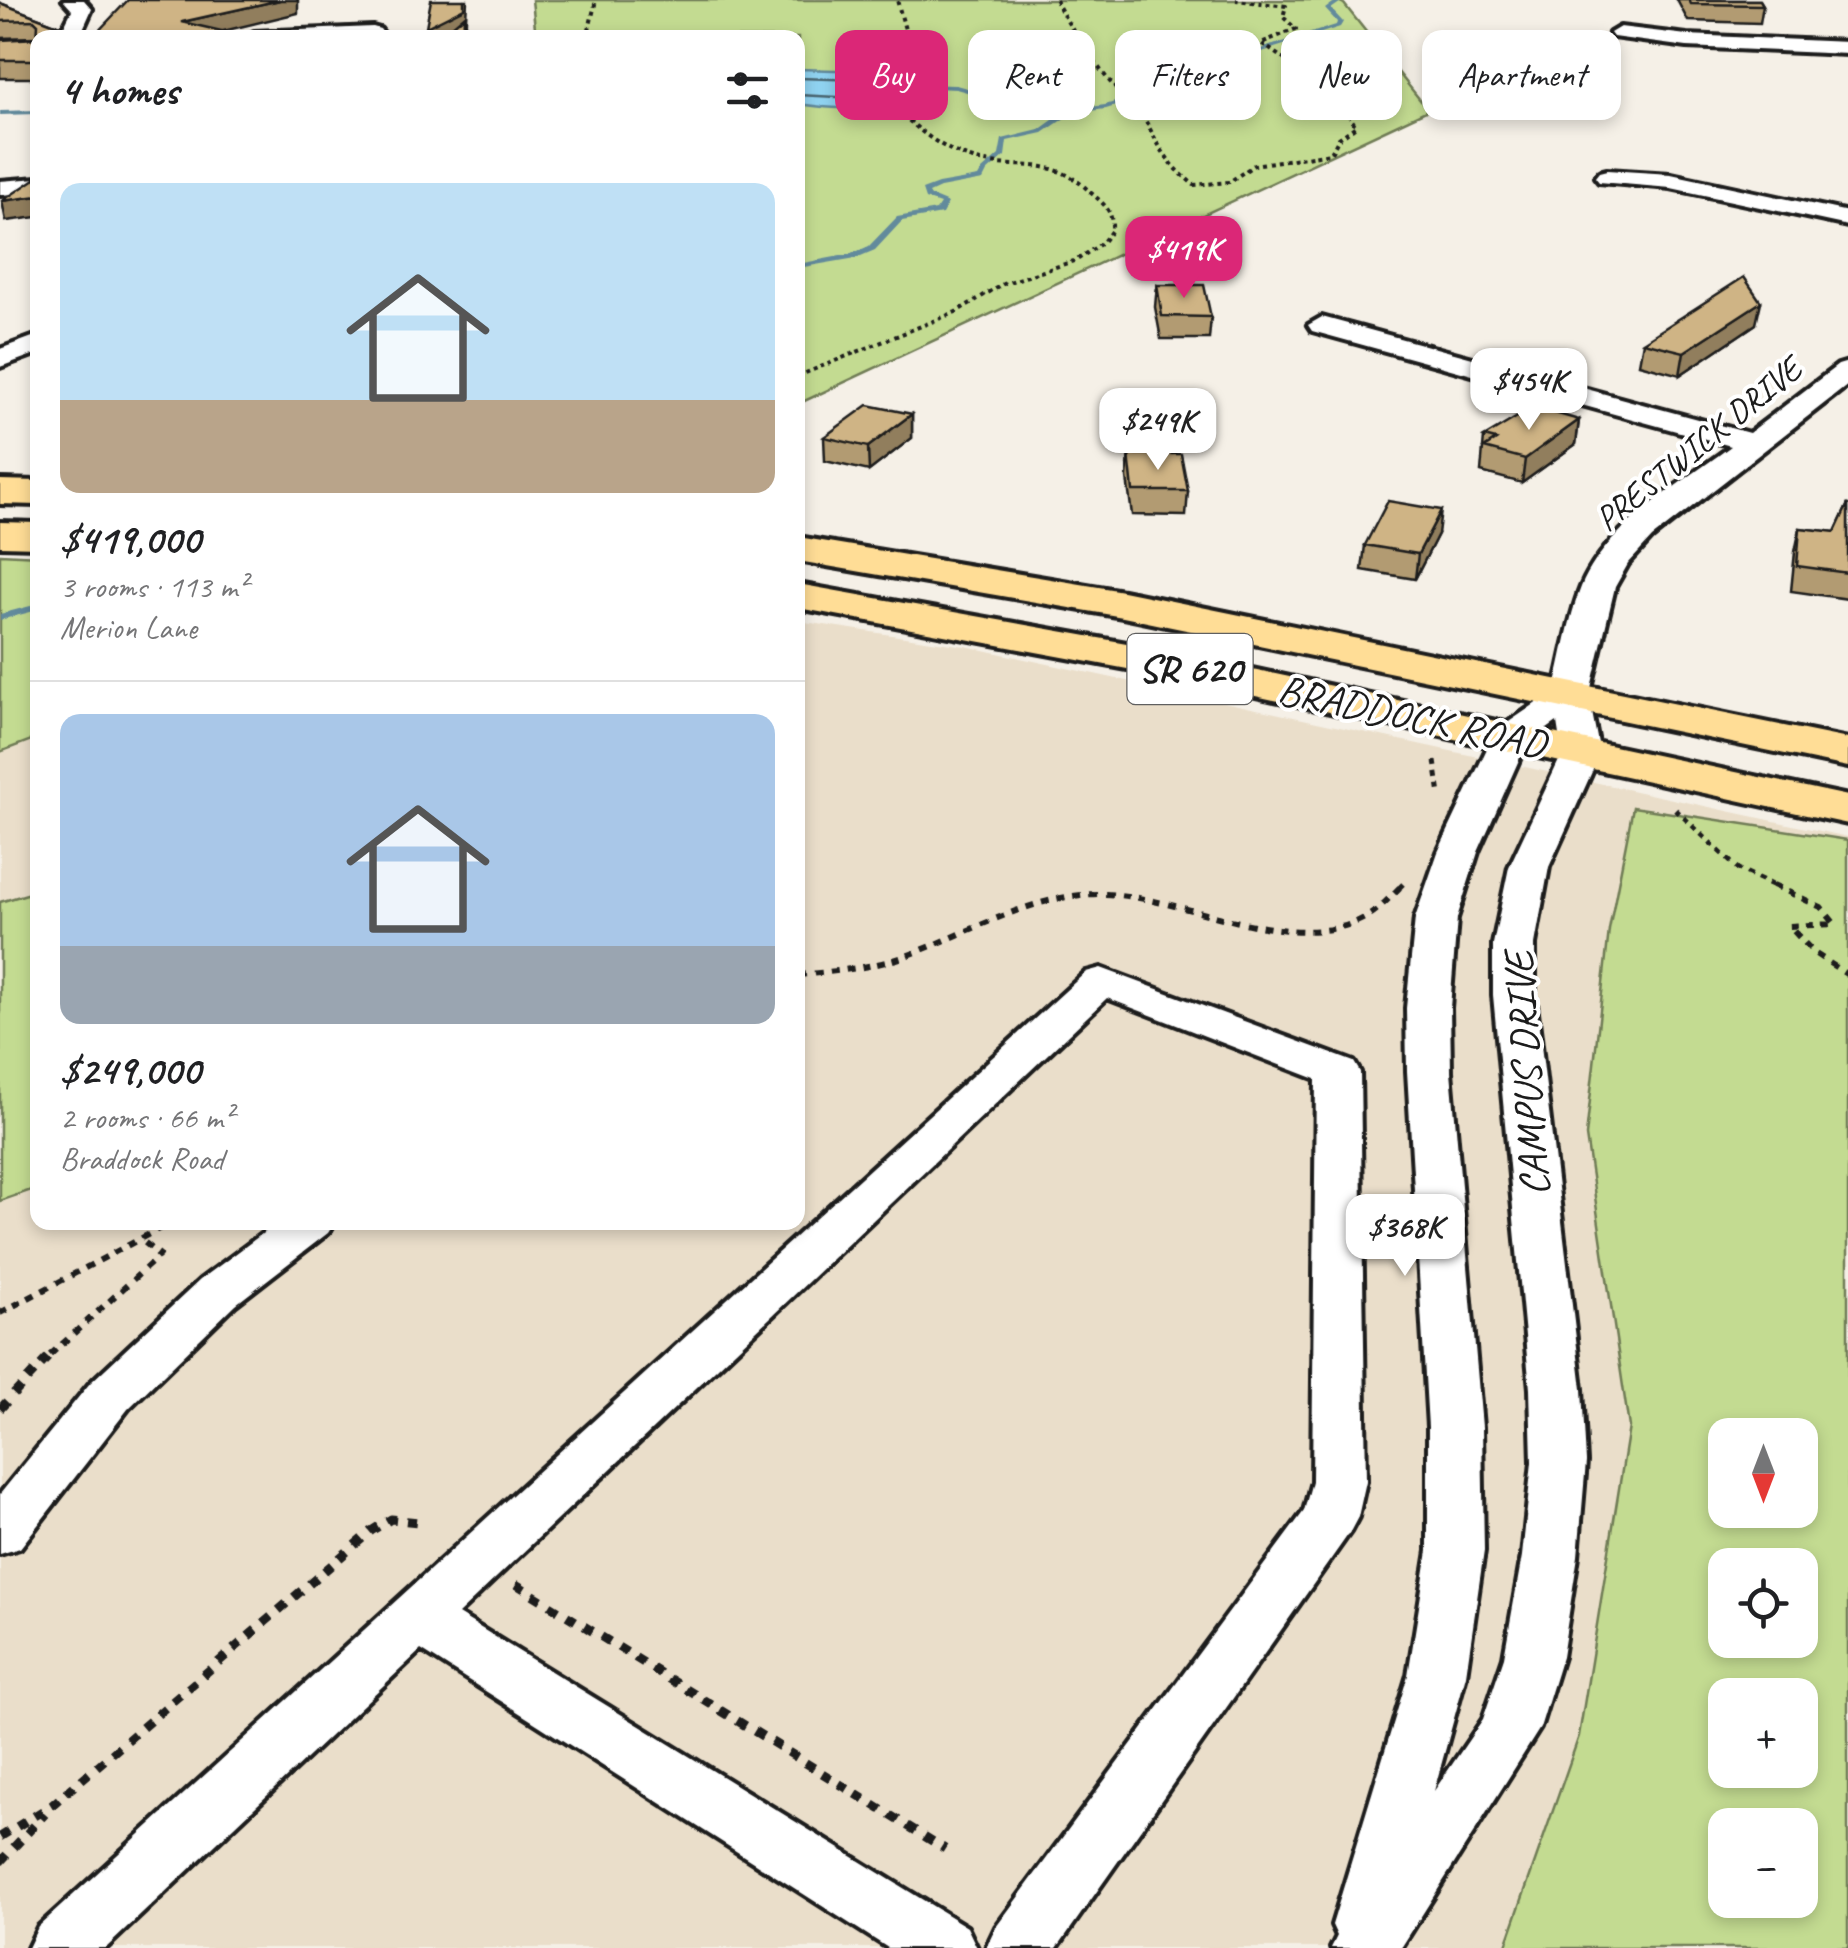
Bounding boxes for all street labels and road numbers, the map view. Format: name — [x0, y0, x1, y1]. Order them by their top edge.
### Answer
street label: PRESTWICK DRIVE — [1585, 344, 1814, 541]
road number: SR 620 — [1128, 634, 1252, 704]
street label: BRADDOCK ROAD — [1273, 663, 1553, 772]
street label: CAMPUS DRIVE — [1492, 945, 1562, 1198]

